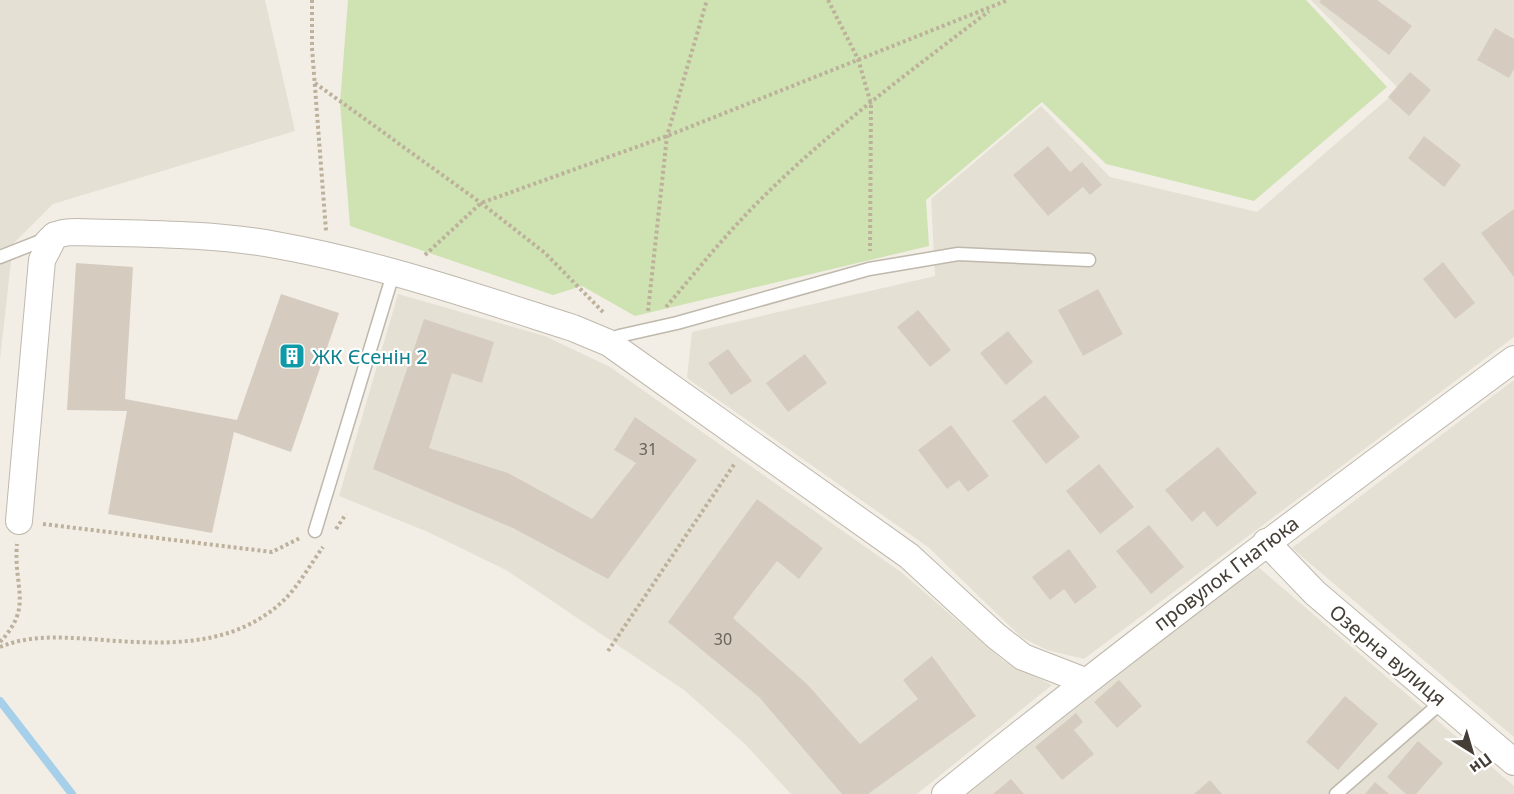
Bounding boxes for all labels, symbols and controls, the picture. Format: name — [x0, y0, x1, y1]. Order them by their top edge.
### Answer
building icon: ЖК Єсенін 2 — [277, 341, 307, 371]
place label: ЖК Єсенін 2 — [312, 343, 428, 370]
house number: 31 — [639, 438, 657, 460]
street label: провулок Гнатюка — [1148, 509, 1304, 637]
street label: Озерна вулиця — [1324, 598, 1452, 712]
house number: 30 — [714, 628, 732, 650]
north arrow — [1442, 722, 1502, 782]
text: Пн — [1465, 748, 1497, 780]

